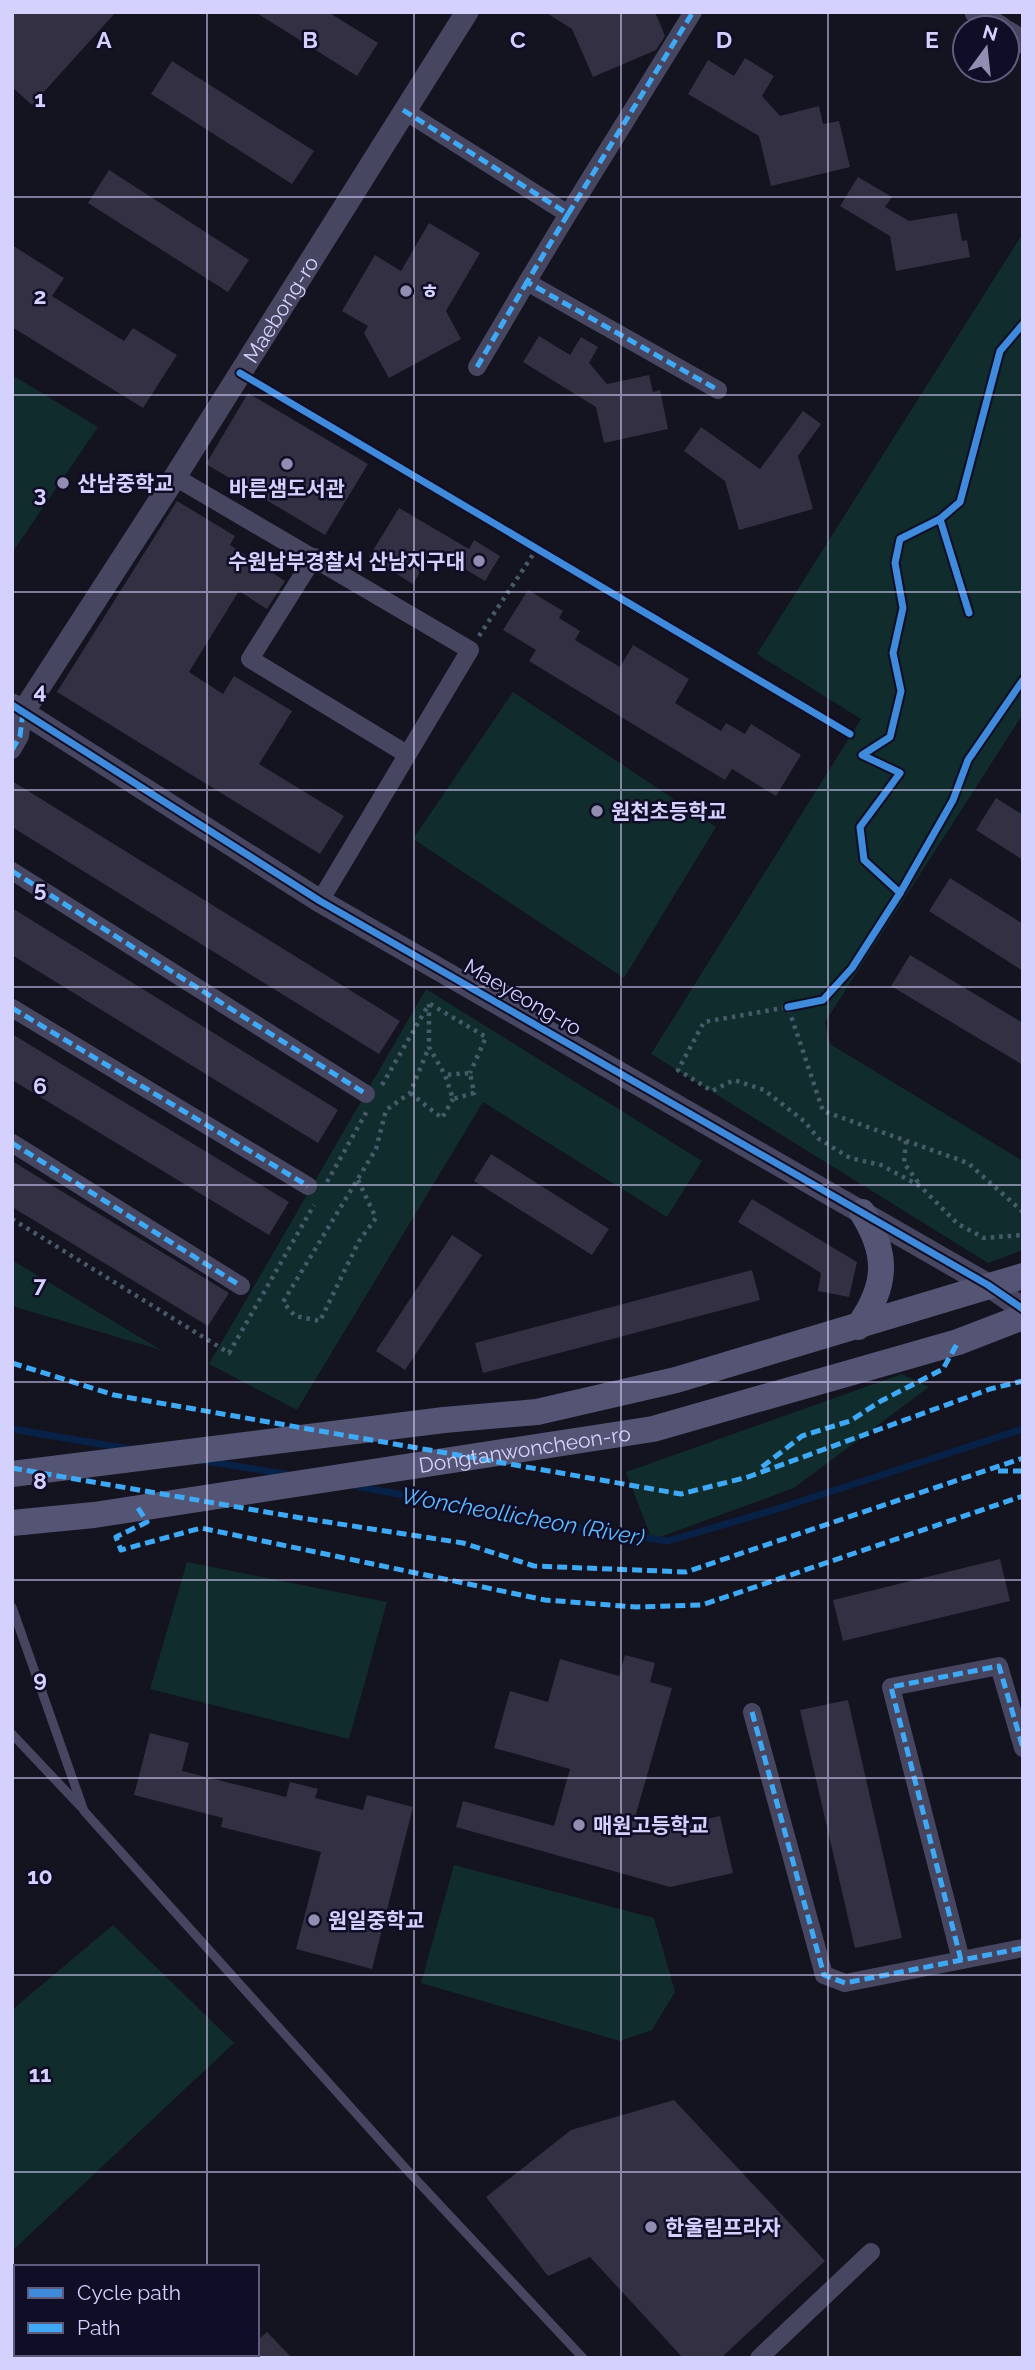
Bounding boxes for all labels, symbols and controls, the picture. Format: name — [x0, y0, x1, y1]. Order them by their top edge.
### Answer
north arrow — [951, 14, 1021, 84]
text: N — [981, 20, 1000, 45]
text: A — [96, 26, 112, 53]
text: B — [302, 26, 318, 53]
text: C — [510, 26, 526, 53]
text: D — [716, 26, 732, 53]
text: E — [925, 26, 939, 53]
text: 1 — [34, 85, 46, 112]
street label: Maebong-ro — [238, 251, 323, 367]
place label: ㅎ — [420, 279, 439, 304]
text: 2 — [34, 282, 46, 309]
marker: ㅎ — [398, 283, 414, 299]
marker: 바른샘도서관 — [279, 456, 295, 472]
place label: 산남중학교 — [77, 471, 174, 496]
marker: 산남중학교 — [55, 475, 71, 491]
place label: 바른샘도서관 — [229, 476, 345, 501]
text: 3 — [34, 480, 46, 507]
place label: 수원남부경찰서 산남지구대 — [228, 549, 465, 574]
marker: 수원남부경찰서 산남지구대 — [471, 553, 487, 569]
text: 4 — [33, 677, 47, 704]
place label: 원천초등학교 — [611, 799, 727, 824]
marker: 원천초등학교 — [589, 803, 605, 819]
text: 5 — [34, 875, 47, 902]
street label: Maeyeong-ro — [460, 953, 586, 1041]
text: 6 — [33, 1072, 47, 1099]
text: 7 — [34, 1270, 47, 1297]
street label: Dongtanwoncheon-ro — [417, 1420, 632, 1477]
text: 8 — [33, 1467, 47, 1494]
water label: Woncheollicheon (River) — [399, 1481, 647, 1551]
text: 9 — [33, 1665, 47, 1692]
place label: 매원고등학교 — [593, 1813, 709, 1838]
marker: 매원고등학교 — [571, 1817, 587, 1833]
text: 10 — [27, 1862, 53, 1889]
place label: 원일중학교 — [328, 1908, 425, 1933]
marker: 원일중학교 — [306, 1912, 322, 1928]
text: 11 — [29, 2060, 51, 2087]
place label: 한울림프라자 — [665, 2215, 781, 2240]
marker: 한울림프라자 — [643, 2219, 659, 2235]
legend — [14, 2265, 259, 2356]
text: Cycle path — [77, 2280, 181, 2305]
text: Path — [77, 2315, 121, 2340]

